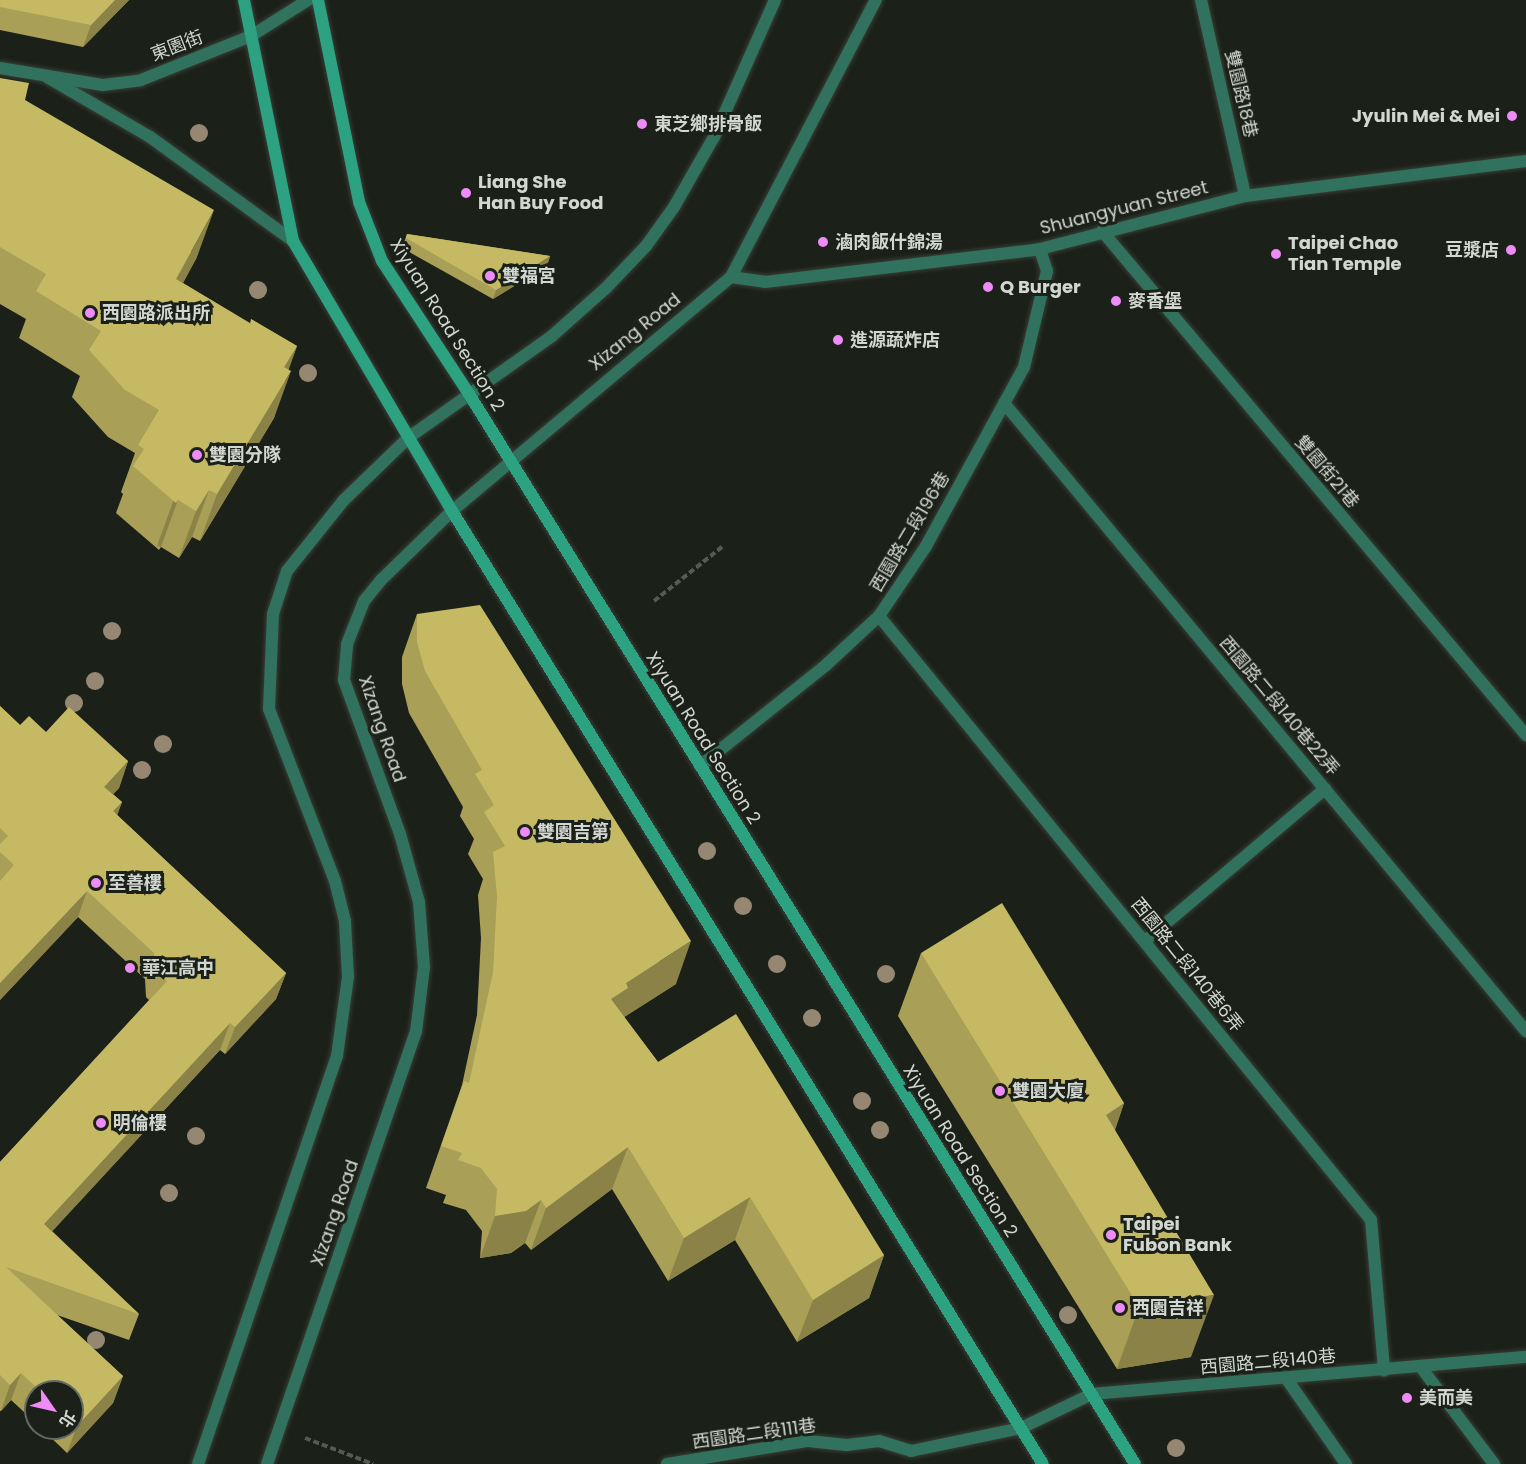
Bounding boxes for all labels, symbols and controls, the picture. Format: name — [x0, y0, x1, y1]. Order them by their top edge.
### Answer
street label: 東園街 — [148, 26, 206, 66]
street label: 雙園路18巷 — [1220, 48, 1262, 140]
place label: Jyulin Mei & Mei — [1352, 105, 1500, 127]
marker: Jyulin Mei & Mei — [1505, 109, 1519, 123]
place label: 東芝鄉排骨飯 — [654, 113, 762, 135]
marker: 東芝鄉排骨飯 — [635, 117, 649, 131]
place label: Liang She Han Buy Food — [478, 172, 604, 214]
street label: Shuangyuan Street — [1038, 177, 1210, 239]
marker: Liang She Han Buy Food — [459, 186, 473, 200]
place label: 滷肉飯什錦湯 — [835, 231, 943, 253]
place label: Taipei Chao Tian Temple — [1288, 233, 1402, 276]
street label: Xiyuan Road Section 2 — [385, 235, 509, 415]
marker: 滷肉飯什錦湯 — [816, 235, 830, 249]
place label: 豆漿店 — [1445, 239, 1499, 261]
marker: 豆漿店 — [1504, 243, 1518, 257]
marker: Taipei Chao Tian Temple — [1269, 247, 1283, 261]
place label: 雙福宮 — [502, 265, 556, 287]
marker: 雙福宮 — [483, 269, 497, 283]
place label: Q Burger — [1000, 276, 1081, 298]
marker: Q Burger — [981, 280, 995, 294]
street label: Xizang Road — [585, 289, 685, 375]
place label: 麥香堡 — [1128, 290, 1182, 312]
marker: 麥香堡 — [1109, 294, 1123, 308]
place label: 西園路派出所 — [102, 302, 210, 324]
marker: 西園路派出所 — [83, 306, 97, 320]
place label: 進源蔬炸店 — [850, 329, 940, 351]
marker: 進源蔬炸店 — [831, 333, 845, 347]
street label: 雙園街21巷 — [1290, 431, 1364, 513]
place label: 雙園分隊 — [209, 444, 281, 466]
marker: 雙園分隊 — [190, 448, 204, 462]
street label: 西園路二段196巷 — [866, 468, 954, 596]
street label: 西園路二段140巷22弄 — [1214, 632, 1344, 780]
street label: Xiyuan Road Section 2 — [641, 648, 765, 828]
street label: Xizang Road — [354, 673, 410, 785]
place label: 雙園吉第 — [537, 821, 609, 843]
marker: 雙園吉第 — [518, 825, 532, 839]
place label: 至善樓 — [108, 872, 162, 894]
marker: 至善樓 — [89, 876, 103, 890]
street label: 西園路二段140巷6弄 — [1126, 894, 1248, 1036]
place label: 華江高中 — [142, 957, 214, 979]
marker: 華江高中 — [123, 961, 137, 975]
street label: Xiyuan Road Section 2 — [898, 1061, 1022, 1241]
place label: 雙園大廈 — [1012, 1080, 1084, 1102]
marker: 雙園大廈 — [993, 1084, 1007, 1098]
place label: 明倫樓 — [113, 1112, 167, 1134]
marker: 明倫樓 — [94, 1116, 108, 1130]
street label: Xizang Road — [307, 1157, 363, 1269]
place label: Taipei Fubon Bank — [1123, 1214, 1232, 1256]
marker: Taipei Fubon Bank — [1104, 1228, 1118, 1242]
place label: 西園吉祥 — [1132, 1297, 1204, 1319]
marker: 西園吉祥 — [1113, 1301, 1127, 1315]
street label: 西園路二段140巷 — [1199, 1345, 1337, 1379]
north arrow — [24, 1380, 84, 1440]
place label: 美而美 — [1419, 1387, 1473, 1409]
marker: 美而美 — [1400, 1391, 1414, 1405]
text: 北 — [54, 1406, 82, 1432]
street label: 西園路二段111巷 — [690, 1415, 818, 1453]

